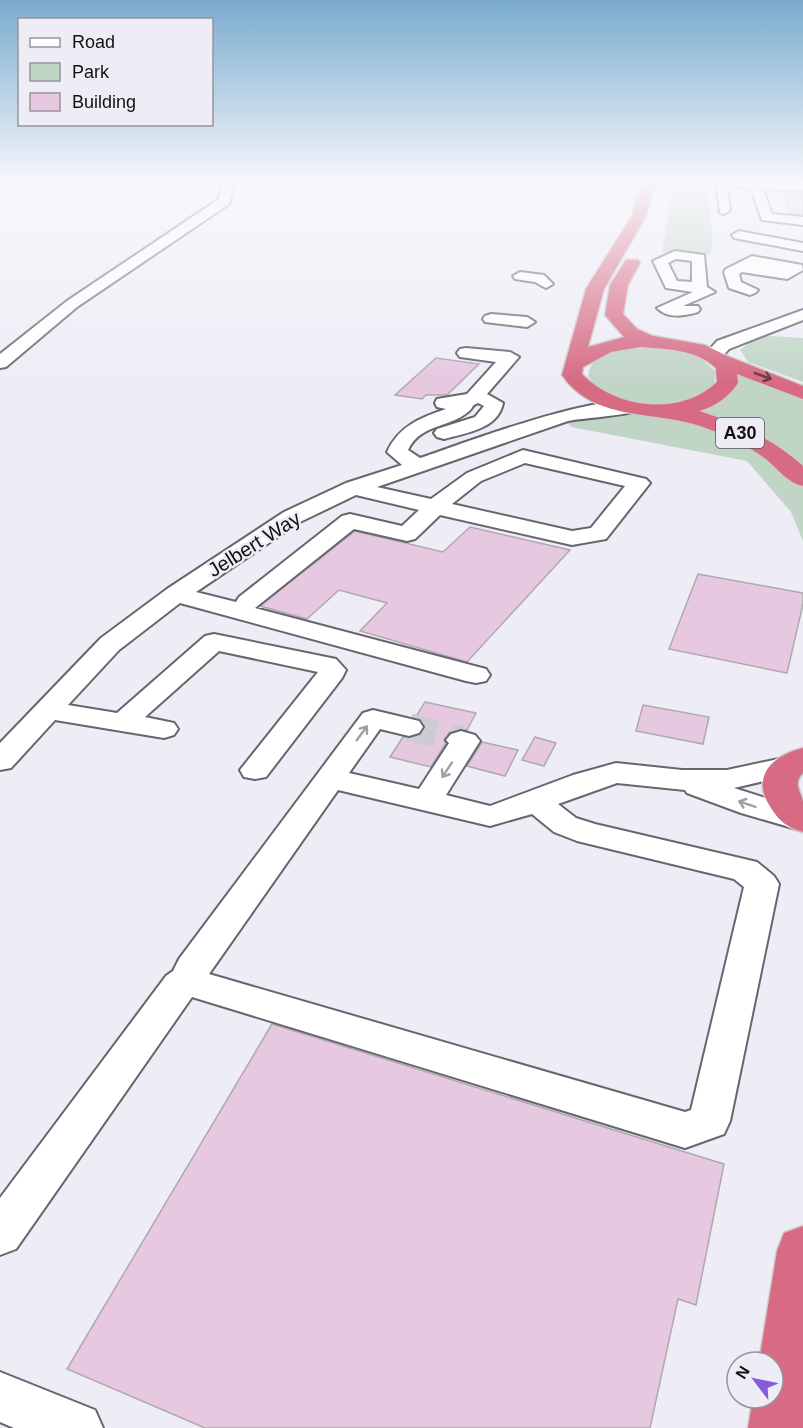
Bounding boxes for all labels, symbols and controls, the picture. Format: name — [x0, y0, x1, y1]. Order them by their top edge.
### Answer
legend — [18, 18, 213, 126]
text: Road — [72, 32, 115, 52]
text: Park — [72, 62, 110, 82]
text: Building — [72, 92, 136, 112]
one-way arrow — [753, 371, 771, 382]
road number: A30 — [716, 418, 764, 448]
street label: Jelbert Way — [204, 507, 304, 581]
one-way arrow — [356, 726, 368, 742]
one-way arrow — [440, 761, 453, 778]
one-way arrow — [738, 798, 757, 809]
north arrow — [725, 1350, 785, 1410]
text: N — [732, 1363, 753, 1382]

